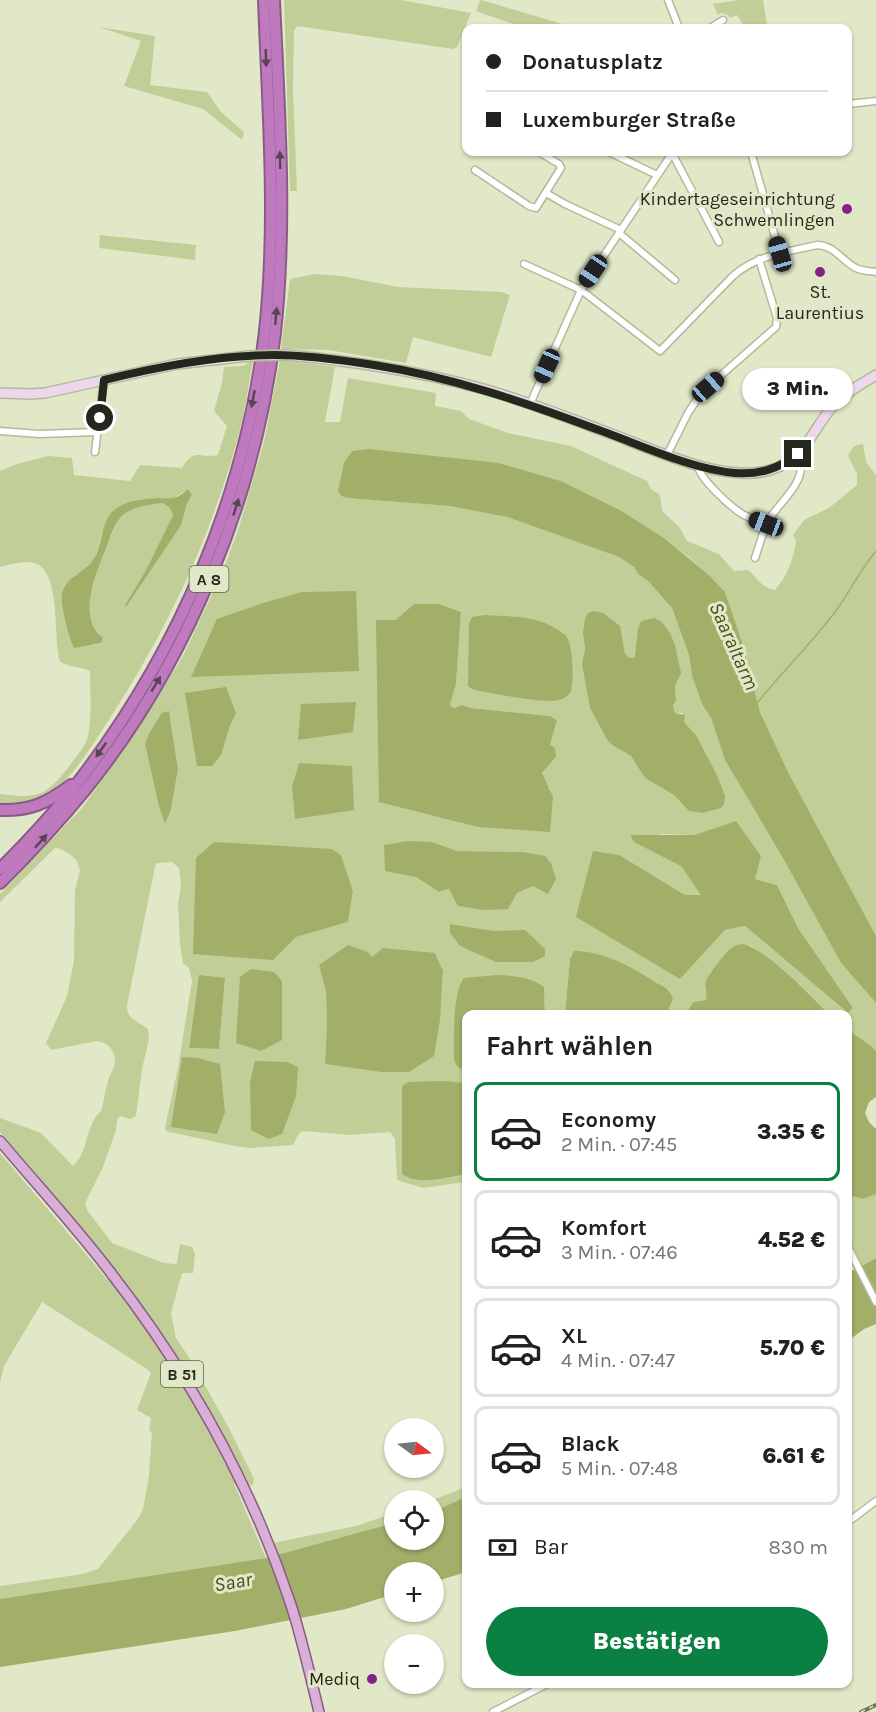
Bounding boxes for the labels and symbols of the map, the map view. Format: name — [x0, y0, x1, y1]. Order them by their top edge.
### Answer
one-way arrow — [262, 49, 271, 68]
one-way arrow — [275, 150, 285, 169]
place label: Kindertageseinrichtung Schwemlingen — [640, 188, 835, 231]
marker: Kindertageseinrichtung Schwemlingen — [840, 202, 854, 216]
car — [766, 234, 794, 274]
car — [575, 251, 611, 291]
marker: St. Laurentius — [813, 265, 827, 279]
place label: St. Laurentius — [776, 281, 864, 324]
one-way arrow — [271, 307, 281, 326]
car — [531, 346, 563, 386]
callout: 3 Min. — [742, 367, 854, 409]
car — [689, 368, 727, 406]
one-way arrow — [248, 390, 257, 409]
route start — [86, 404, 113, 431]
route end — [784, 440, 811, 467]
one-way arrow — [231, 498, 241, 516]
car — [746, 509, 786, 539]
road number: A 8 — [190, 566, 228, 592]
water label: Saaraltarm — [704, 599, 764, 693]
one-way arrow — [151, 676, 162, 692]
one-way arrow — [96, 743, 108, 758]
one-way arrow — [34, 834, 47, 849]
road number: B 51 — [161, 1361, 203, 1387]
north arrow — [384, 1418, 444, 1478]
water label: Saar — [212, 1567, 255, 1596]
place label: Mediq — [309, 1668, 360, 1690]
marker: Mediq — [365, 1672, 379, 1686]

